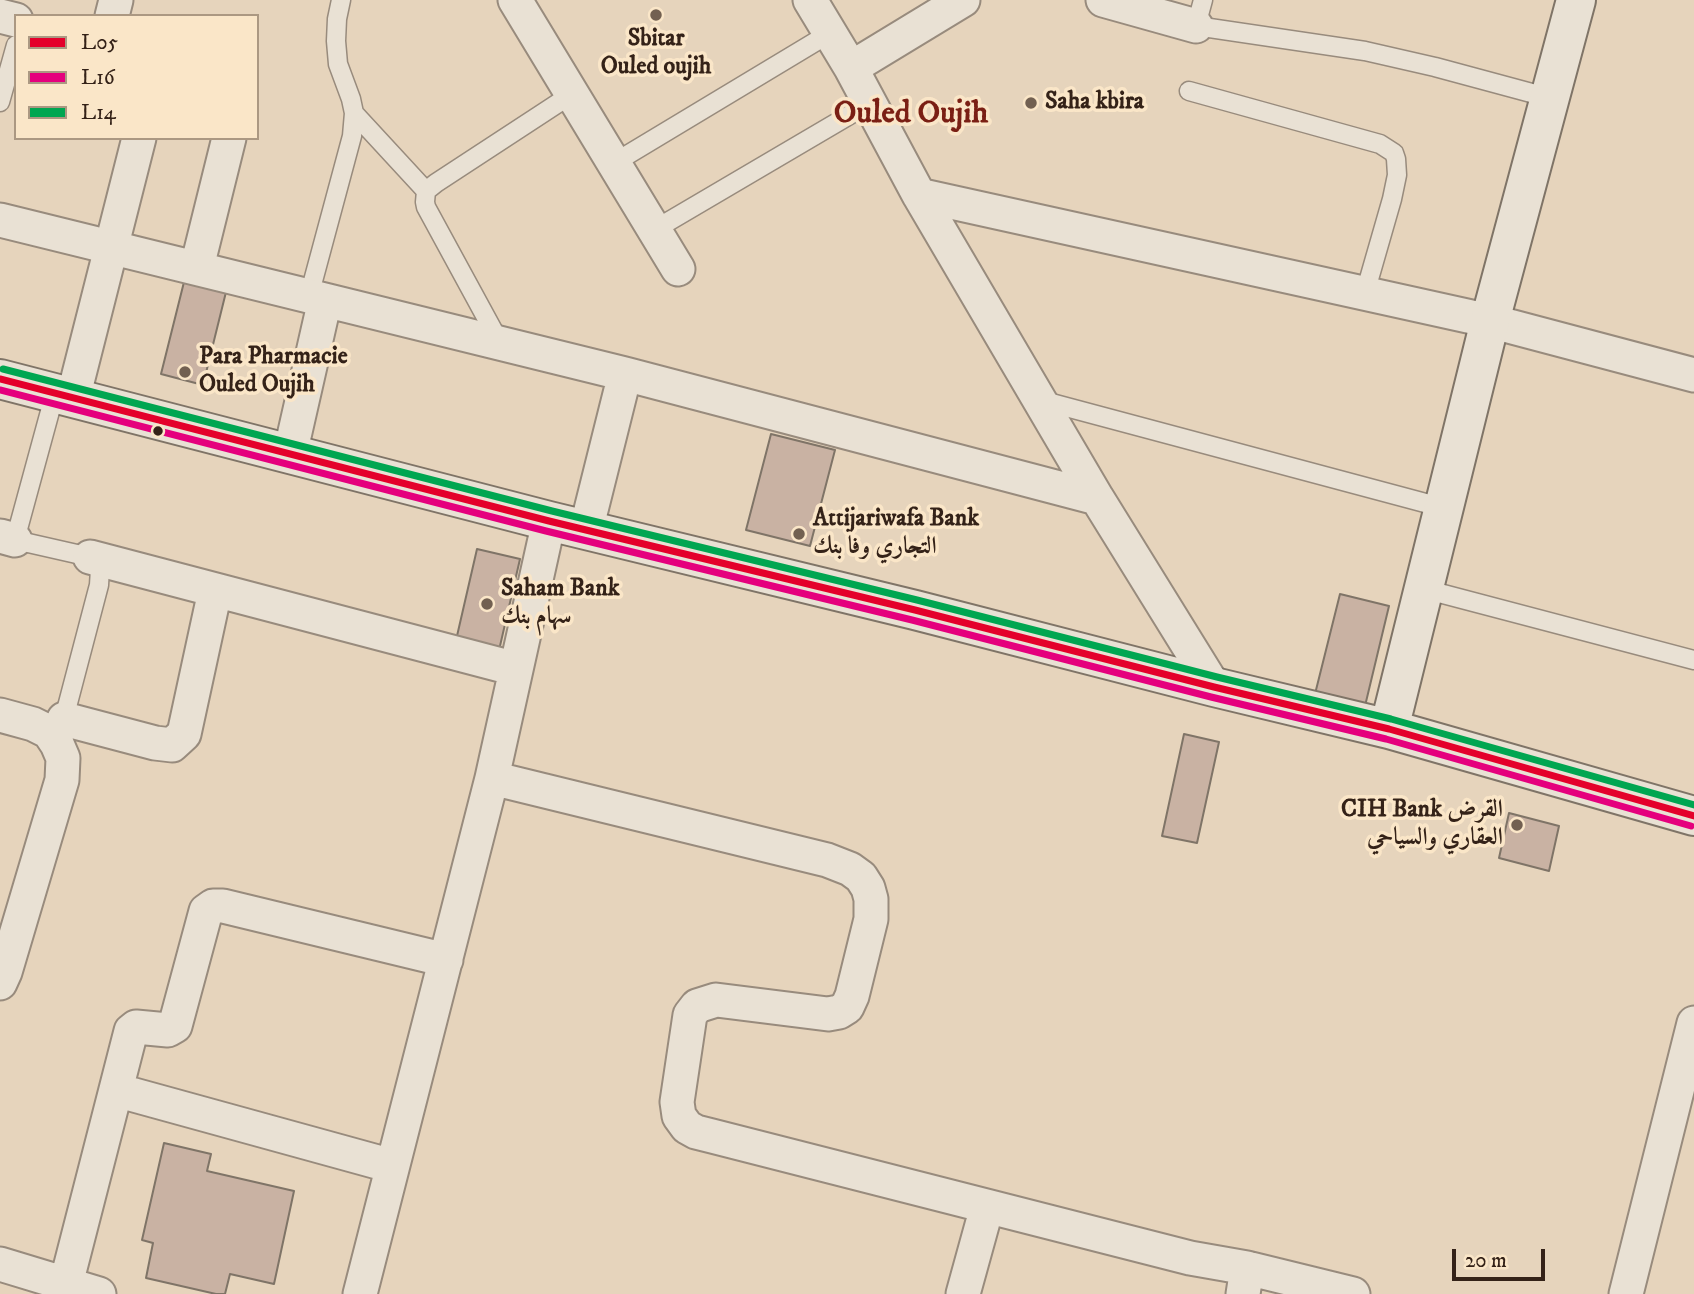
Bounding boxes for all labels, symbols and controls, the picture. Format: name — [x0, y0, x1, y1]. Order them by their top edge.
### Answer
marker: Sbitar Ouled oujih — [648, 7, 664, 23]
legend — [14, 14, 259, 140]
place label: Sbitar Ouled oujih — [601, 26, 711, 82]
text: L05 — [81, 30, 118, 56]
text: L16 — [81, 65, 115, 91]
place label: Saha kbira — [1045, 89, 1144, 117]
marker: Saha kbira — [1023, 95, 1039, 111]
district label: Ouled Oujih — [834, 96, 988, 134]
text: L14 — [81, 100, 116, 126]
place label: Para Pharmacie Ouled Oujih — [199, 344, 348, 400]
marker: Para Pharmacie Ouled Oujih — [177, 364, 193, 380]
unlabelled marker — [151, 424, 165, 438]
place label: Attijariwafa Bank التجاري وفا بنك — [813, 506, 979, 562]
marker: Attijariwafa Bank التجاري وفا بنك — [791, 526, 807, 542]
place label: Saham Bank سهام بنك — [501, 576, 620, 632]
marker: Saham Bank سهام بنك — [479, 596, 495, 612]
place label: CIH Bank القرض العقاري والسياحي — [1341, 797, 1503, 853]
marker: CIH Bank القرض العقاري والسياحي — [1509, 817, 1525, 833]
scale bar — [1456, 1234, 1549, 1278]
text: 20 m — [1465, 1248, 1507, 1274]

